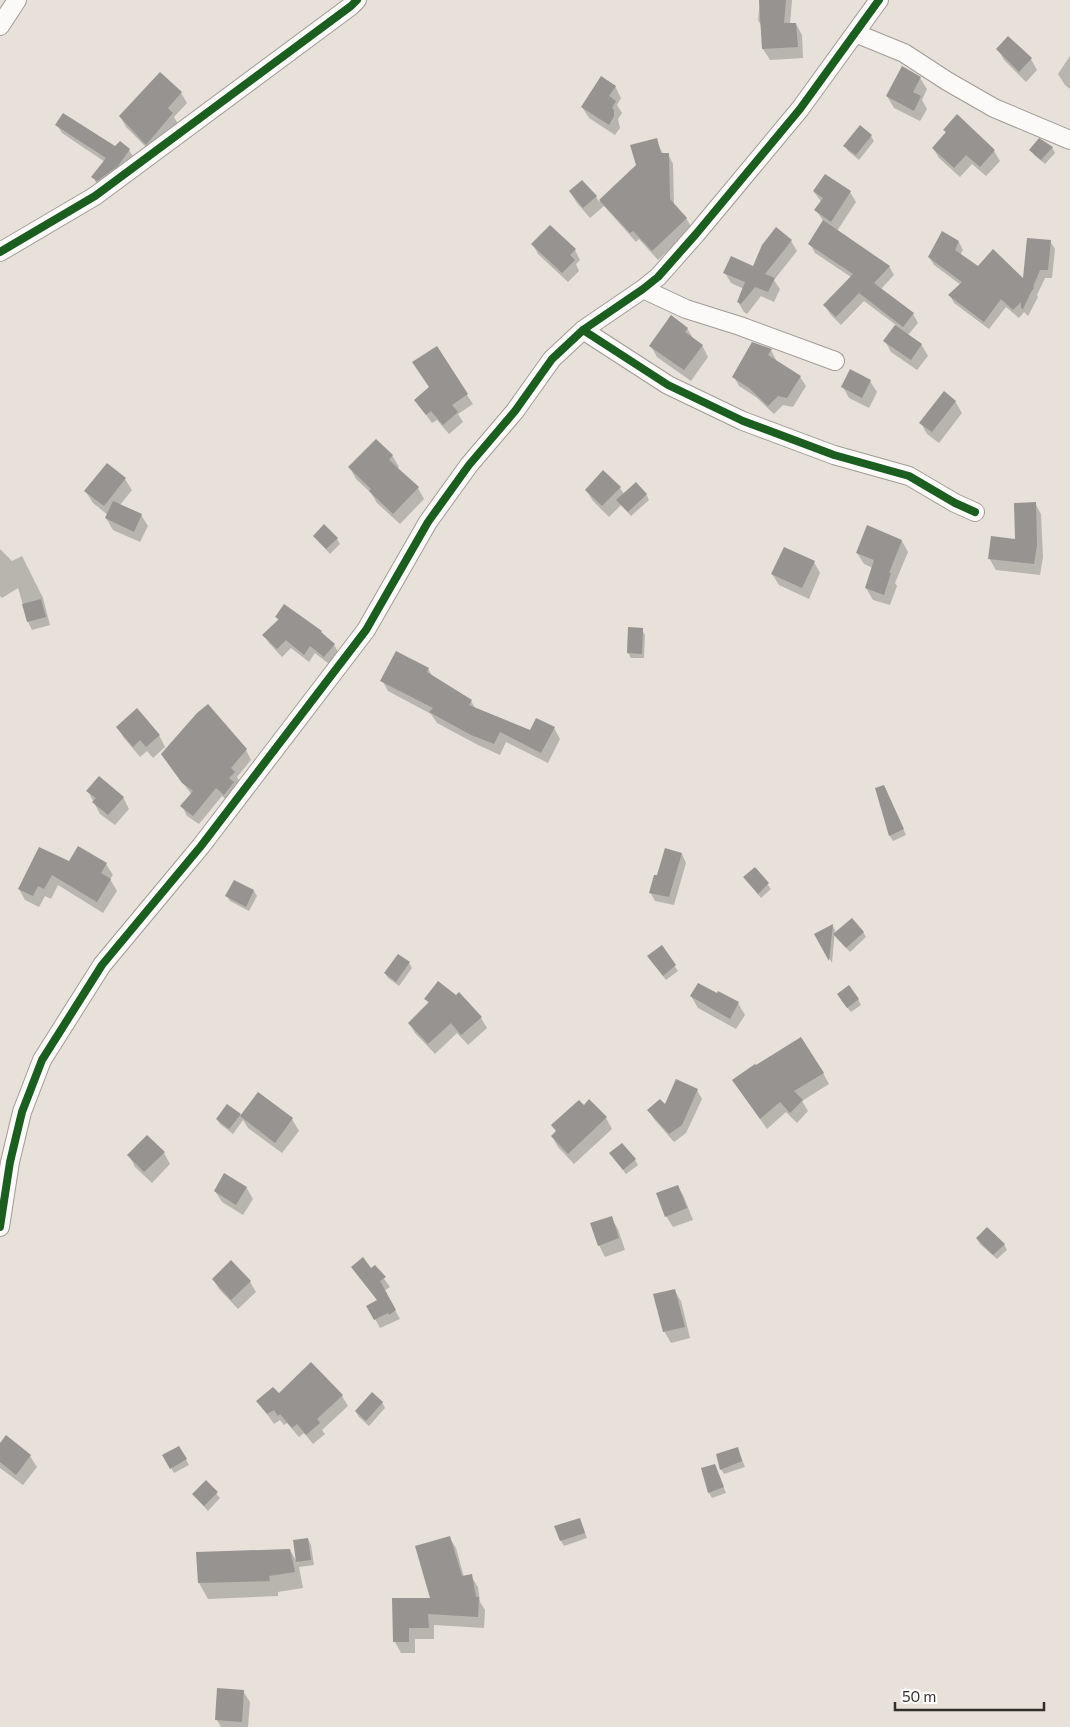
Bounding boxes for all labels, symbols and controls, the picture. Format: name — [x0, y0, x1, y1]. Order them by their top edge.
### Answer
scale bar — [895, 1680, 1044, 1712]
text: 50 m — [902, 1687, 936, 1705]

